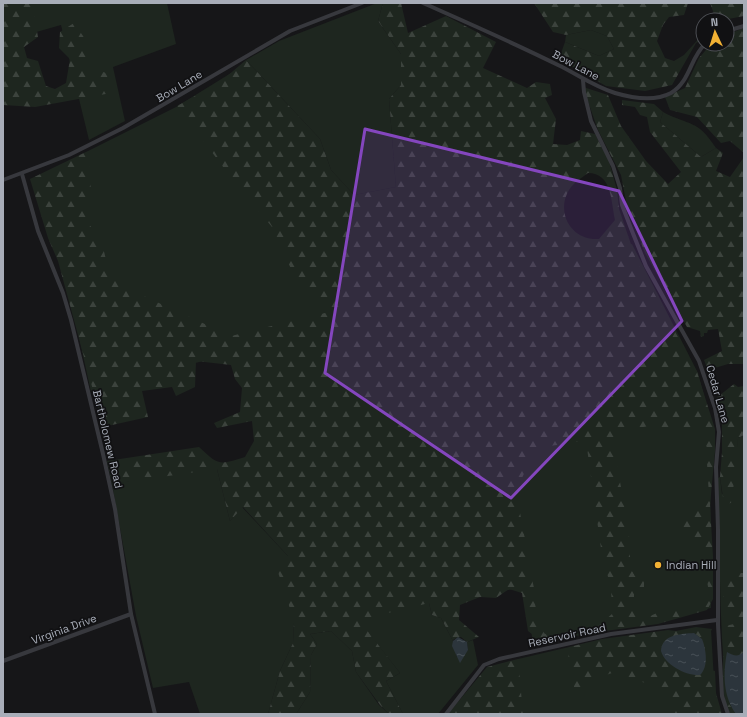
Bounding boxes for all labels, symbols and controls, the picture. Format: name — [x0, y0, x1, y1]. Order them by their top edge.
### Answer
north arrow — [695, 12, 735, 52]
text: N — [710, 15, 718, 29]
street label: Bow Lane — [550, 47, 602, 83]
street label: Bow Lane — [153, 67, 205, 105]
street label: Cedar Lane — [703, 363, 733, 425]
street label: Bartholomew Road — [90, 389, 126, 489]
place label: Indian Hill — [666, 558, 716, 572]
marker: Indian Hill — [653, 560, 663, 570]
street label: Virginia Drive — [30, 611, 98, 647]
street label: Reservoir Road — [527, 620, 607, 650]

